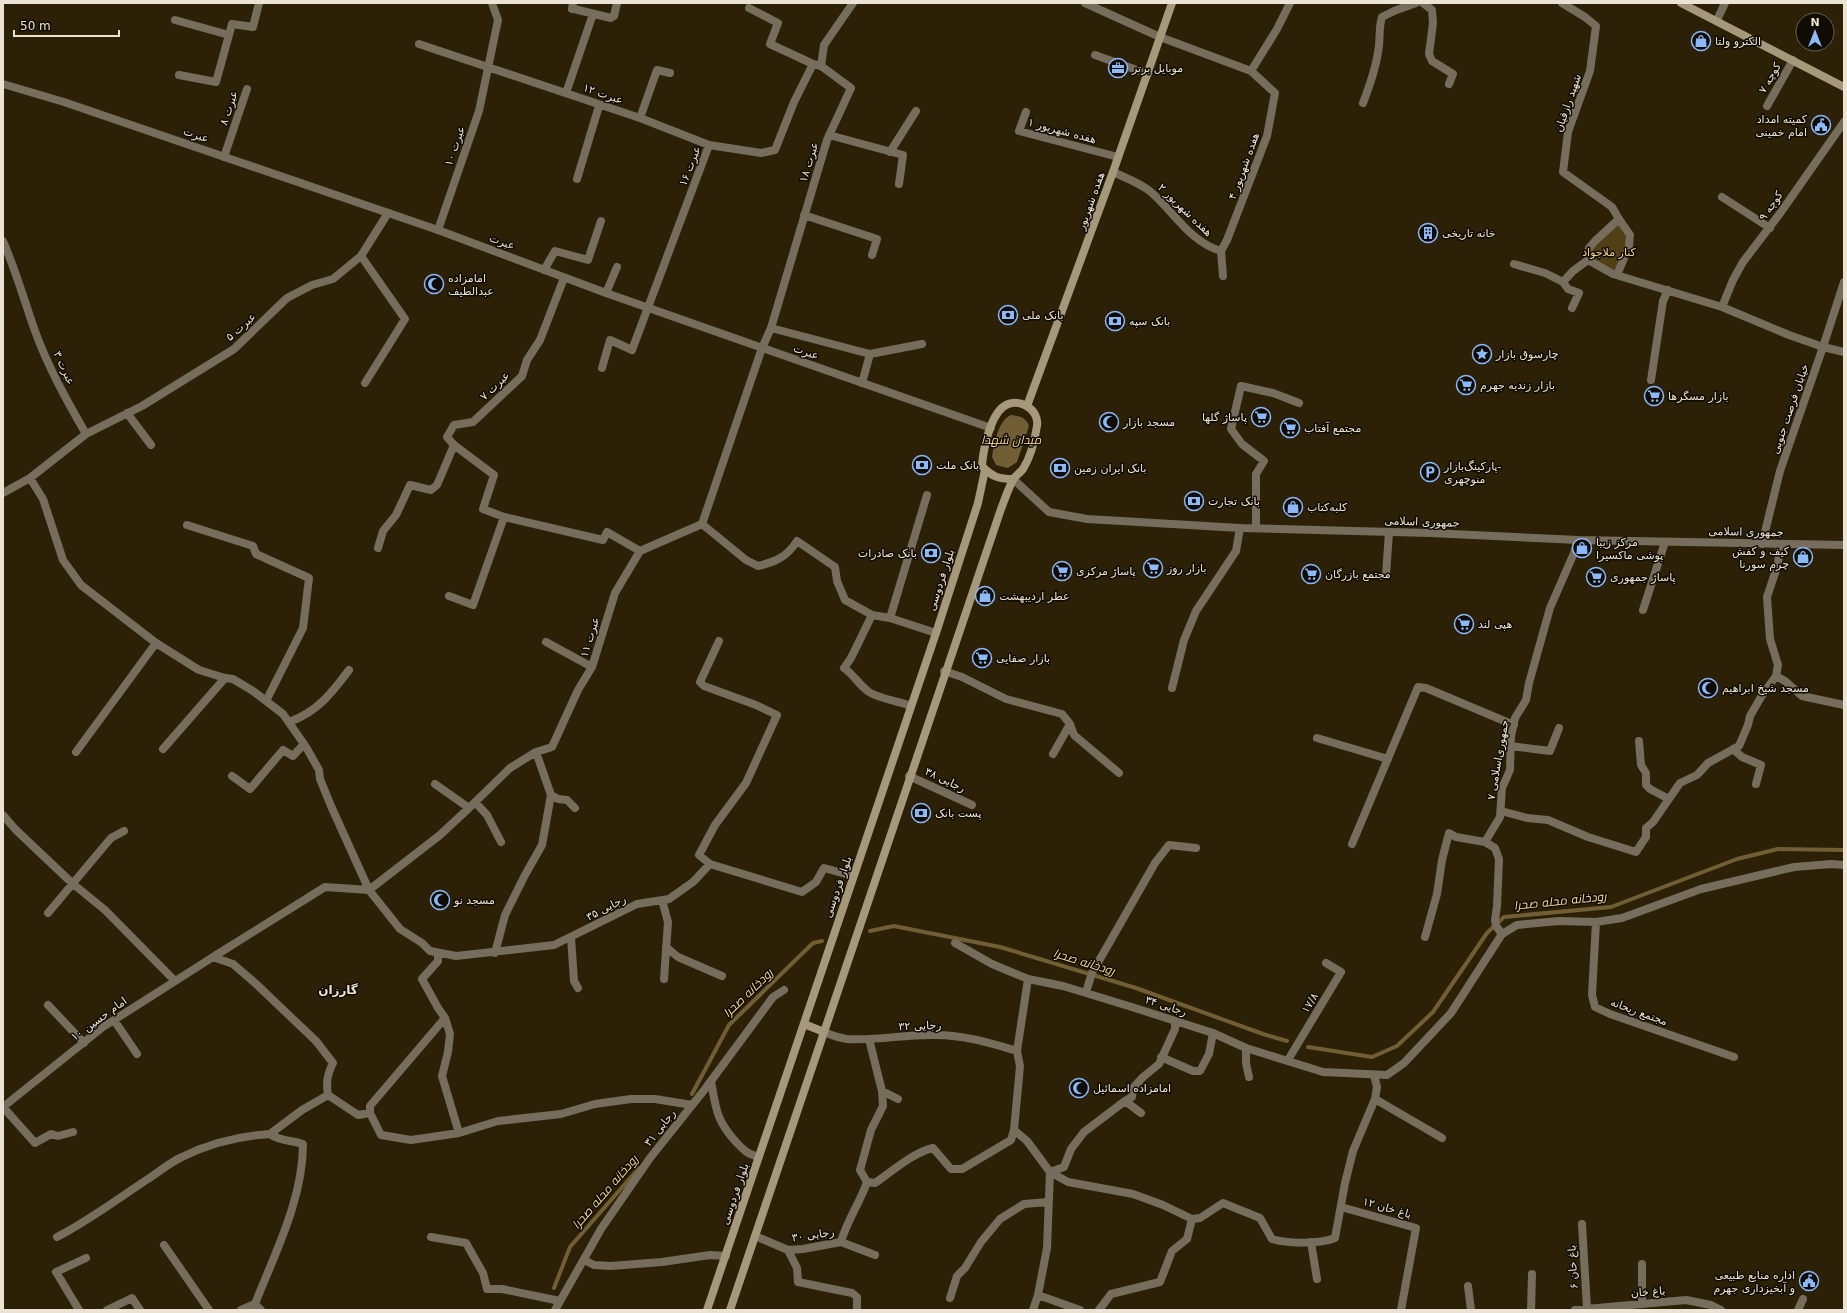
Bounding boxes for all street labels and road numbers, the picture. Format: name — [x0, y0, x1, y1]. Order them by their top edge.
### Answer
street label: کوچه ۷ — [1756, 60, 1784, 96]
street label: شهید رازقیان — [1552, 72, 1584, 134]
street label: عبرت ۱۲ — [581, 81, 625, 107]
street label: عبرت ۸ — [217, 89, 241, 127]
street label: هفده شهریور ۱ — [1026, 116, 1098, 146]
street label: عبرت ۱۰ — [442, 124, 468, 168]
street label: عبرت — [181, 125, 211, 145]
street label: هفده شهریور ۴ — [1226, 131, 1262, 201]
street label: عبرت ۱۸ — [797, 140, 821, 184]
street label: عبرت ۱۶ — [676, 144, 704, 188]
street label: هفده شهریور — [1074, 170, 1108, 233]
street label: هفده شهریور ۲ — [1155, 181, 1215, 239]
street label: کوچه ۹ — [1756, 188, 1786, 223]
street label: عبرت — [487, 231, 517, 253]
street label: عبرت ۵ — [223, 310, 259, 344]
street label: عبرت — [791, 342, 821, 362]
street label: عبرت ۳ — [51, 349, 77, 387]
street label: خیابان فرصت جنوبی — [1768, 362, 1812, 456]
street label: عبرت ۷ — [478, 369, 512, 403]
street label: جمهوری اسلامی — [1384, 514, 1460, 530]
street label: جمهوری اسلامی — [1708, 525, 1784, 539]
street label: بلوار فردوسی — [925, 547, 957, 613]
street label: عبرت ۱۱ — [578, 615, 602, 659]
street label: جمهوری‌اسلامی ۷ — [1485, 719, 1511, 801]
street label: رجایی ۳۸ — [923, 765, 967, 795]
street label: بلوار فردوسی — [821, 855, 855, 919]
street label: رجایی ۳۵ — [584, 892, 628, 924]
street label: ۱۷/۸ — [1299, 990, 1321, 1016]
street label: رجایی ۳۴ — [1144, 993, 1188, 1019]
street label: امام حسین ۱۰ — [68, 994, 130, 1044]
street label: مجتمع ریحانه — [1609, 996, 1669, 1028]
street label: رجایی ۳۲ — [898, 1019, 942, 1033]
street label: رجایی ۳۱ — [642, 1107, 678, 1149]
street label: بلوار فردوسی — [718, 1162, 752, 1226]
street label: باغ خان ۱۲ — [1361, 1195, 1413, 1221]
street label: رجایی ۳۰ — [791, 1226, 835, 1244]
street label: باغ خان ۶ — [1565, 1245, 1581, 1289]
street label: باغ خان — [1630, 1284, 1666, 1300]

